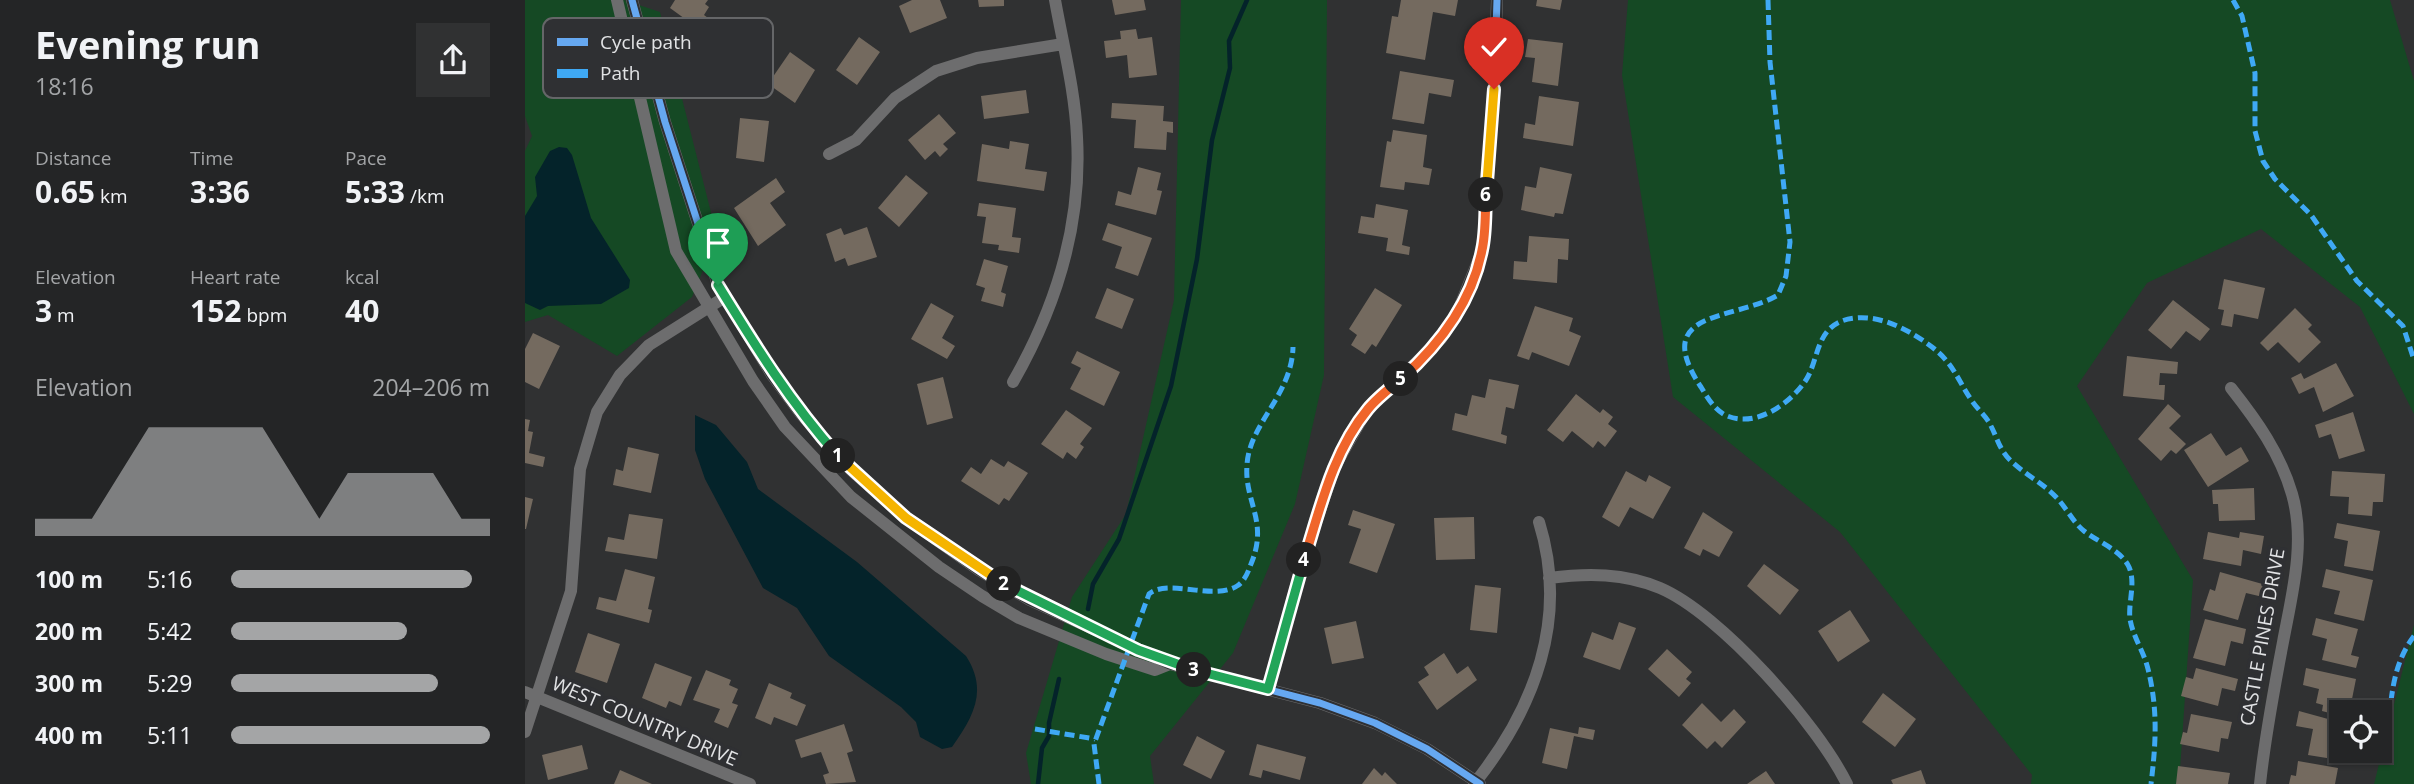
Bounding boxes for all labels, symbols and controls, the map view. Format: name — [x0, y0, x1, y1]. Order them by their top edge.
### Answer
pin — [1464, 17, 1524, 89]
text: Evening run — [35, 18, 260, 70]
legend — [543, 18, 773, 98]
button: share — [416, 23, 490, 97]
icon: check — [1475, 28, 1513, 66]
text: Cycle path — [600, 29, 692, 55]
text: Path — [600, 60, 640, 86]
text: 18:16 — [35, 70, 94, 102]
text: Distance — [35, 145, 111, 171]
text: Time — [190, 145, 234, 171]
text: Pace — [345, 145, 387, 171]
text: 0.65 — [35, 171, 95, 212]
text: 3:36 — [190, 171, 250, 212]
text: 5:33 — [345, 171, 405, 212]
pin: 6 — [1469, 178, 1503, 212]
text: 6 — [1480, 181, 1491, 207]
text: km — [95, 183, 128, 209]
text: /km — [405, 183, 445, 209]
pin — [688, 213, 748, 285]
icon: arrive — [699, 224, 737, 262]
text: Elevation — [35, 264, 116, 290]
text: Heart rate — [190, 264, 280, 290]
text: kcal — [345, 264, 379, 290]
text: 3 — [35, 290, 52, 331]
text: 152 — [190, 290, 241, 331]
text: 40 — [345, 290, 379, 331]
text: m — [52, 302, 75, 328]
text: bpm — [241, 302, 287, 328]
pin: 5 — [1383, 362, 1419, 396]
text: 5 — [1395, 365, 1406, 391]
text: Elevation — [35, 371, 133, 403]
text: 204–206 m — [372, 371, 490, 403]
pin: 1 — [821, 438, 855, 474]
text: 1 — [832, 442, 843, 468]
pin: 4 — [1287, 542, 1321, 578]
text: 4 — [1298, 546, 1309, 572]
street label: CASTLE PINES DRIVE — [2234, 546, 2290, 728]
text: 100 m — [35, 563, 103, 595]
text: 5:16 — [147, 563, 193, 595]
pin: 2 — [987, 566, 1021, 602]
text: 2 — [998, 570, 1009, 596]
text: 200 m — [35, 615, 103, 647]
text: 5:42 — [147, 615, 193, 647]
pin: 3 — [1177, 652, 1211, 688]
text: 3 — [1188, 656, 1199, 682]
text: 300 m — [35, 667, 103, 699]
text: 5:29 — [147, 667, 193, 699]
street label: WEST COUNTRY DRIVE — [548, 670, 742, 772]
map controls — [2329, 700, 2392, 763]
button: locate — [2329, 700, 2392, 763]
text: 400 m — [35, 719, 103, 751]
text: 5:11 — [147, 719, 193, 751]

